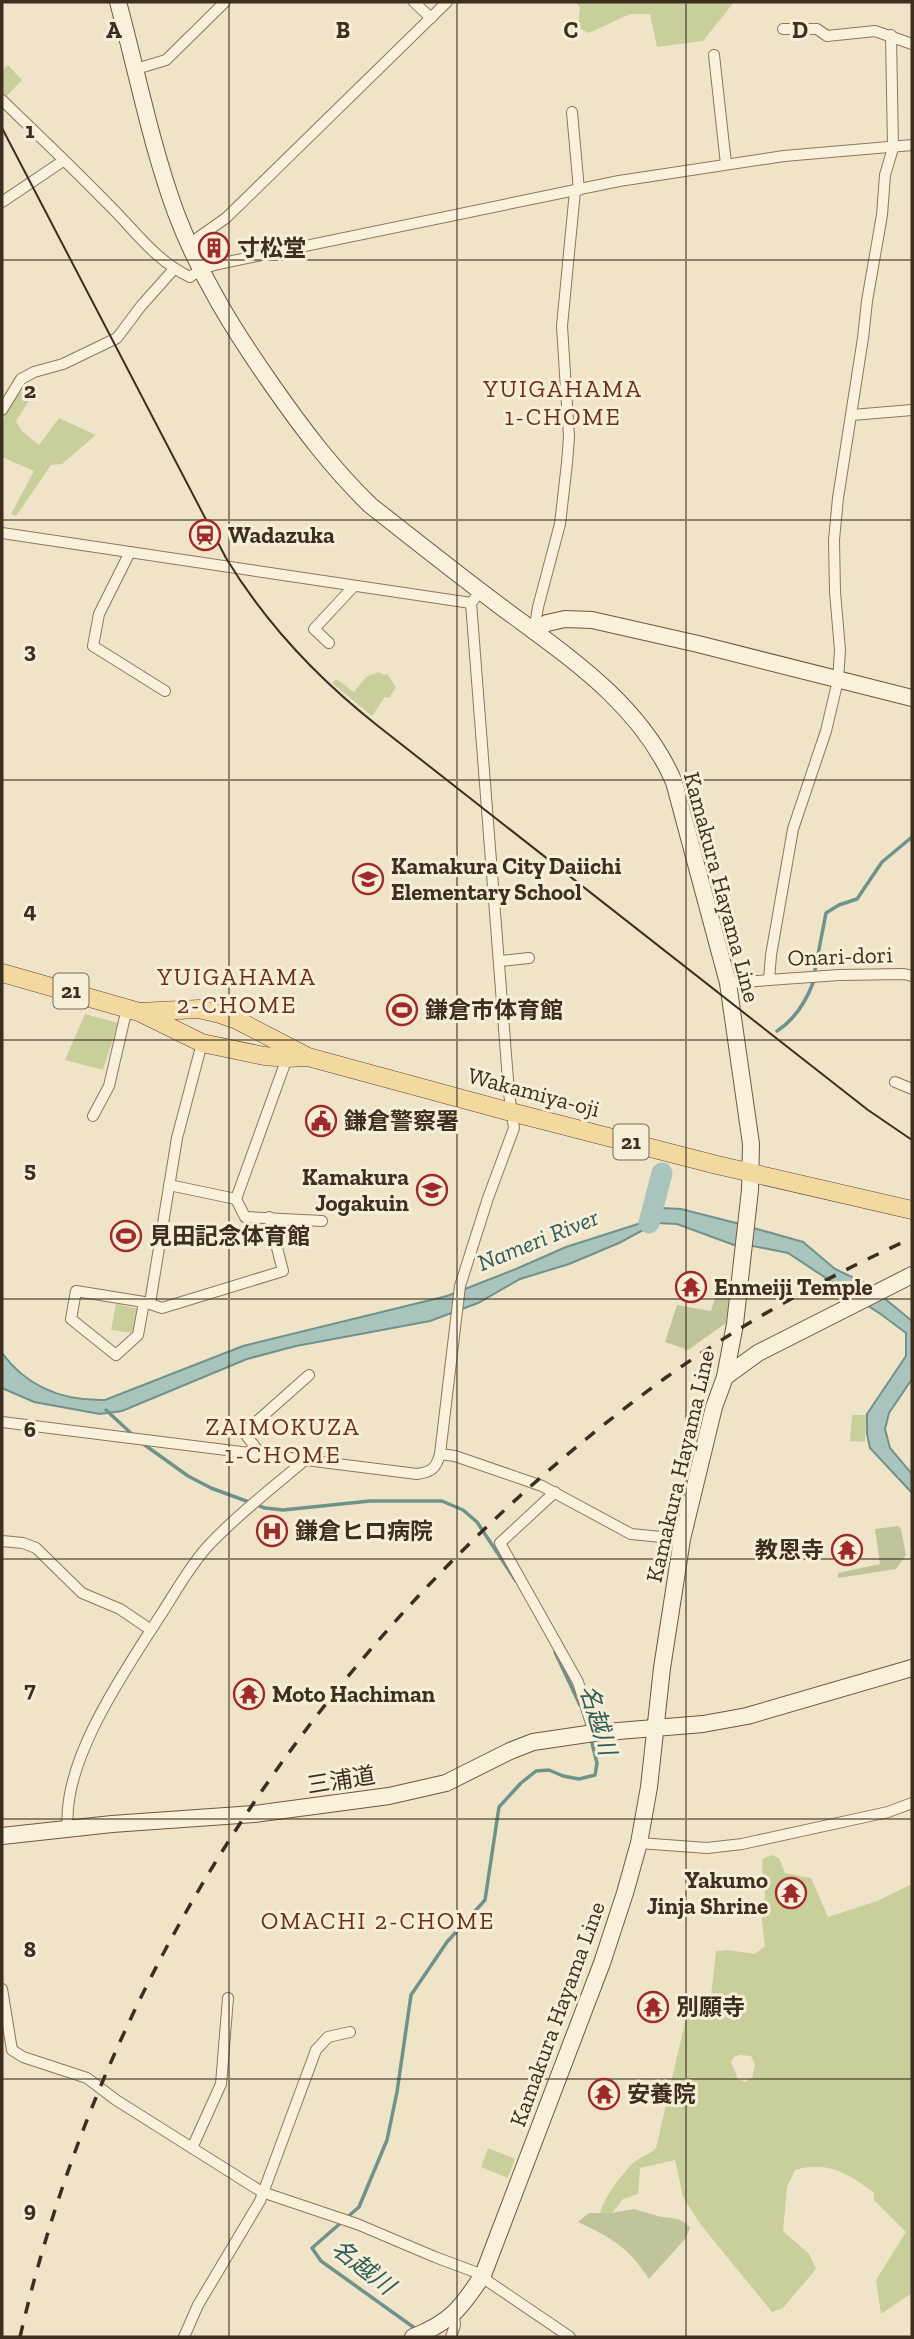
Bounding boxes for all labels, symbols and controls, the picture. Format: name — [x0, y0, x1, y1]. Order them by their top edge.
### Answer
text: A — [106, 16, 122, 44]
text: B — [336, 16, 350, 44]
text: C — [564, 16, 578, 44]
text: D — [792, 16, 808, 44]
text: 1 — [25, 116, 35, 144]
building icon: 寸松堂 — [197, 231, 231, 265]
place label: 寸松堂 — [237, 234, 306, 262]
district label: YUIGAHAMA 1-CHOME — [482, 374, 643, 431]
text: 2 — [24, 376, 36, 404]
station icon: Wadazuka — [188, 518, 222, 552]
place label: Wadazuka — [228, 521, 335, 549]
text: 3 — [24, 636, 36, 664]
street label: Kamakura Hayama Line — [678, 769, 766, 1005]
place label: Kamakura City Daiichi Elementary School — [391, 852, 621, 906]
school or university icon: Kamakura City Daiichi Elementary School — [351, 862, 385, 896]
text: 4 — [23, 896, 37, 924]
street label: Onari-dori — [787, 940, 893, 972]
district label: YUIGAHAMA 2-CHOME — [156, 962, 317, 1019]
road number: 21 — [54, 974, 88, 1009]
sports icon: 鎌倉市体育館 — [385, 993, 419, 1027]
place label: 鎌倉市体育館 — [425, 996, 563, 1024]
street label: Wakamiya-oji — [465, 1061, 603, 1123]
public building icon: 鎌倉警察署 — [304, 1104, 338, 1138]
place label: 鎌倉警察署 — [344, 1107, 459, 1135]
road number: 21 — [614, 1124, 648, 1160]
text: 5 — [24, 1155, 36, 1183]
place label: Kamakura Jogakuin — [302, 1163, 409, 1217]
school or university icon: Kamakura Jogakuin — [415, 1173, 449, 1207]
water label: Nameri River — [473, 1202, 603, 1277]
sports icon: 見田記念体育館 — [109, 1219, 143, 1253]
place label: 見田記念体育館 — [149, 1222, 310, 1250]
temple icon: Enmeiji Temple — [674, 1270, 708, 1304]
place label: Enmeiji Temple — [714, 1273, 873, 1301]
street label: Kamakura Hayama Line — [640, 1347, 720, 1585]
district label: ZAIMOKUZA 1-CHOME — [205, 1412, 361, 1469]
text: 6 — [24, 1415, 36, 1443]
hospital icon: 鎌倉ヒロ病院 — [255, 1514, 289, 1548]
place label: 鎌倉ヒロ病院 — [295, 1517, 433, 1545]
temple icon: 教恩寺 — [830, 1533, 864, 1567]
place label: 教恩寺 — [755, 1536, 824, 1564]
text: 7 — [24, 1675, 36, 1703]
temple icon: Moto Hachiman — [232, 1677, 266, 1711]
place label: Moto Hachiman — [272, 1680, 436, 1708]
water label: 名越川 — [574, 1681, 624, 1761]
street label: 三浦道 — [305, 1761, 377, 1799]
place label: Yakumo Jinja Shrine — [647, 1866, 768, 1920]
temple icon: Yakumo Jinja Shrine — [774, 1876, 808, 1910]
street label: Kamakura Hayama Line — [503, 1898, 611, 2130]
district label: OMACHI 2-CHOME — [261, 1906, 495, 1935]
text: 8 — [24, 1935, 36, 1963]
temple icon: 別願寺 — [636, 1990, 670, 2024]
place label: 別願寺 — [676, 1993, 745, 2021]
temple icon: 安養院 — [587, 2077, 621, 2111]
place label: 安養院 — [627, 2080, 696, 2108]
text: 9 — [24, 2195, 36, 2223]
water label: 名越川 — [326, 2233, 403, 2302]

